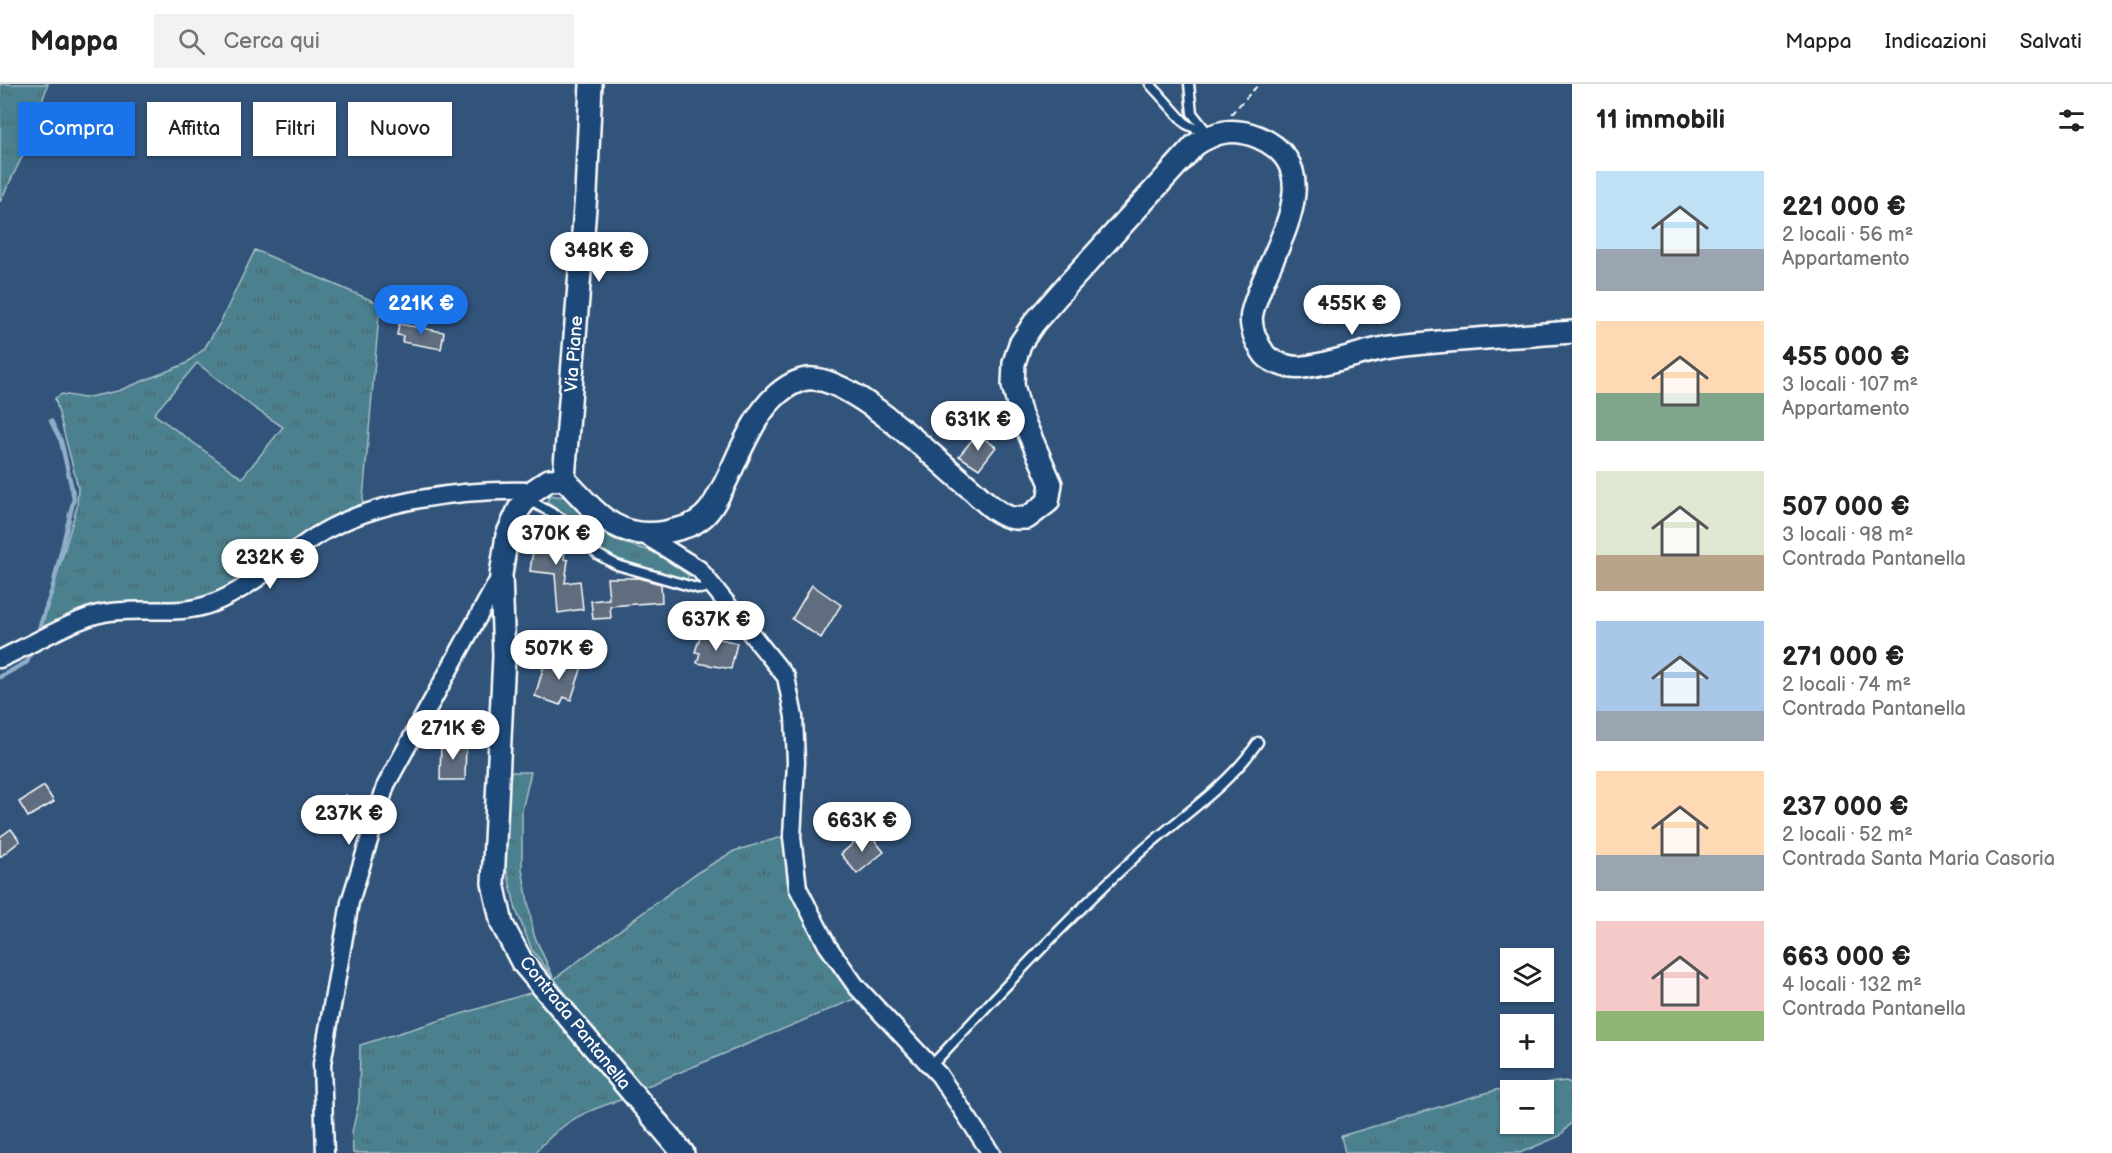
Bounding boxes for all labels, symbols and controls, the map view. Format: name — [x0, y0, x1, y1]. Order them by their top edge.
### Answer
search box — [154, 14, 574, 68]
text: Mappa — [30, 25, 118, 58]
icon: search — [175, 25, 208, 58]
text: Cerca qui — [223, 28, 320, 55]
text: Mappa — [1785, 29, 1852, 54]
text: Indicazioni — [1885, 29, 1987, 54]
text: Salvati — [2020, 29, 2082, 54]
chip: Compra — [18, 102, 135, 156]
chip: Affitta — [147, 102, 241, 156]
chip: Filtri — [253, 102, 336, 156]
chip: Nuovo — [348, 102, 452, 156]
icon: filters — [2055, 104, 2088, 137]
text: 11 immobili — [1596, 105, 1725, 136]
text: 221 000 € — [1782, 192, 1906, 223]
icon: home — [1644, 195, 1716, 267]
text: 2 locali · 56 m² — [1782, 223, 1913, 247]
pin: 348K € — [550, 232, 648, 283]
text: 348K € — [564, 239, 634, 263]
text: Appartamento — [1782, 247, 1910, 271]
pin: 221K € — [372, 285, 470, 336]
pin: 455K € — [1303, 285, 1401, 336]
text: 221K € — [388, 292, 454, 316]
text: 455K € — [1318, 292, 1386, 316]
street label: Via Piane — [561, 315, 587, 393]
text: 455 000 € — [1782, 342, 1910, 373]
icon: home — [1644, 345, 1716, 417]
text: 3 locali · 107 m² — [1782, 373, 1918, 397]
text: Appartamento — [1782, 397, 1910, 421]
pin: 631K € — [929, 401, 1027, 452]
text: 631K € — [945, 408, 1011, 432]
text: 507 000 € — [1782, 492, 1910, 523]
icon: home — [1644, 495, 1716, 567]
pin: 370K € — [507, 515, 605, 566]
text: 370K € — [521, 522, 591, 546]
text: 3 locali · 98 m² — [1782, 523, 1913, 547]
pin: 232K € — [221, 539, 319, 590]
text: 232K € — [235, 546, 305, 570]
text: Contrada Pantanella — [1782, 547, 1966, 571]
pin: 637K € — [667, 601, 765, 652]
text: 637K € — [682, 608, 750, 632]
pin: 507K € — [510, 630, 608, 681]
text: 507K € — [524, 637, 594, 661]
text: 271 000 € — [1782, 642, 1904, 673]
icon: home — [1644, 645, 1716, 717]
text: 2 locali · 74 m² — [1782, 673, 1911, 697]
text: Contrada Pantanella — [1782, 697, 1966, 721]
pin: 271K € — [404, 710, 502, 761]
text: 271K € — [421, 717, 486, 741]
text: 237 000 € — [1782, 792, 1909, 823]
pin: 237K € — [300, 795, 398, 846]
icon: home — [1644, 795, 1716, 867]
text: 237K € — [315, 802, 383, 826]
pin: 663K € — [813, 802, 911, 853]
text: 663K € — [827, 809, 897, 833]
text: 2 locali · 52 m² — [1782, 823, 1913, 847]
text: Contrada Santa Maria Casoria — [1782, 847, 2055, 871]
text: 663 000 € — [1782, 942, 1911, 973]
icon: home — [1644, 945, 1716, 1017]
map controls — [1500, 948, 1554, 1134]
button: layers — [1500, 948, 1554, 1002]
street label: Contrada Pantanella — [515, 952, 635, 1094]
text: 4 locali · 132 m² — [1782, 973, 1922, 997]
text: Contrada Pantanella — [1782, 997, 1966, 1021]
button: + — [1500, 1014, 1554, 1068]
button: − — [1500, 1080, 1554, 1134]

